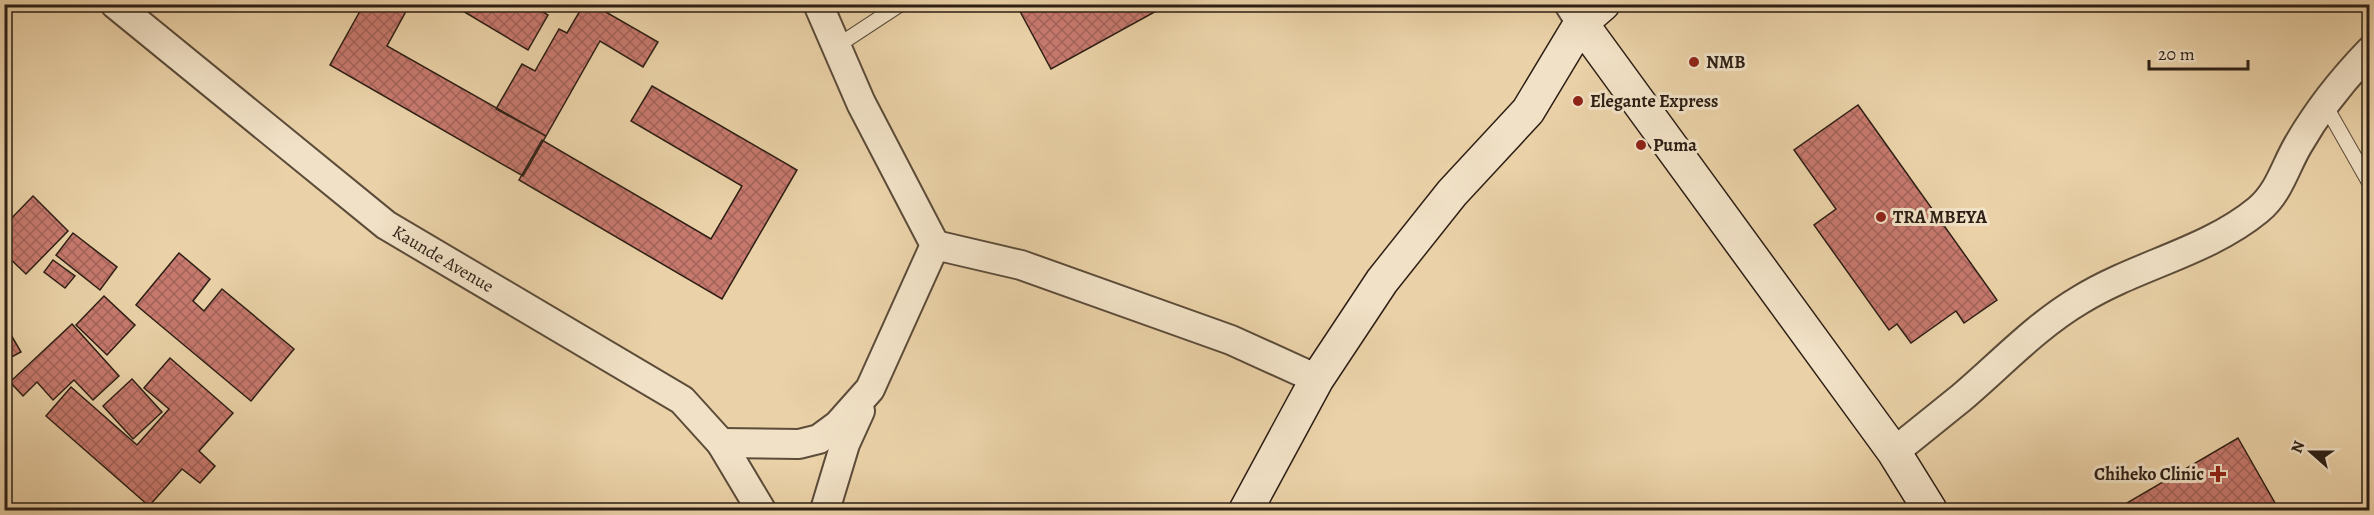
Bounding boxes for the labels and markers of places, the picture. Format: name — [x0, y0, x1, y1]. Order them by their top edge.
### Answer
place label: NMB — [1706, 50, 1746, 74]
marker: NMB — [1687, 55, 1701, 69]
place label: Elegante Express — [1590, 89, 1718, 113]
marker: Elegante Express — [1571, 94, 1585, 108]
place label: Puma — [1653, 133, 1697, 157]
marker: Puma — [1634, 138, 1648, 152]
place label: TRA MBEYA — [1893, 205, 1988, 229]
marker: TRA MBEYA — [1874, 210, 1888, 224]
place label: Chiheko Clinic — [2094, 462, 2204, 486]
marker: Chiheko Clinic — [2209, 465, 2227, 483]

